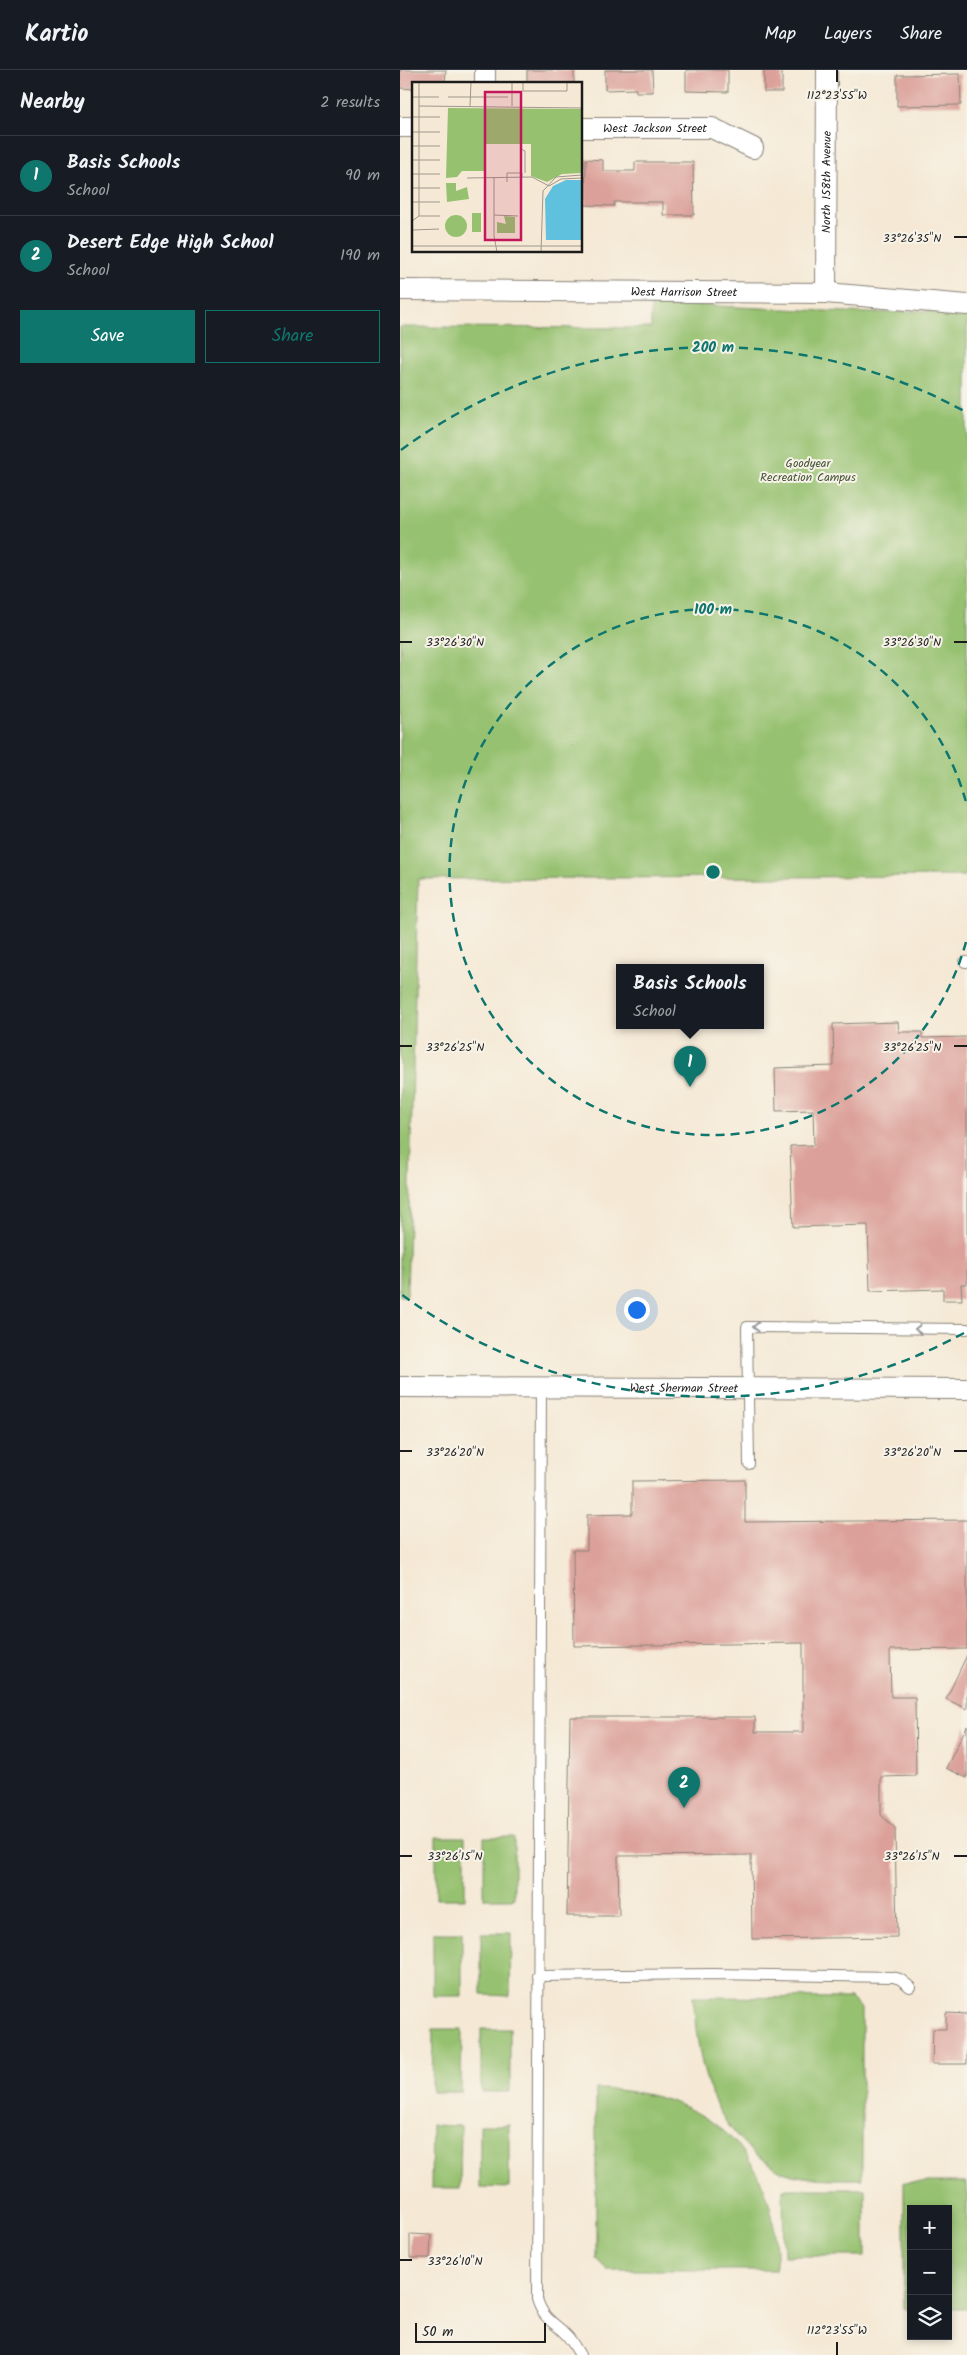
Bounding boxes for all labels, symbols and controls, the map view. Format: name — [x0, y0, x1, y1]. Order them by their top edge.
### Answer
text: Kartio — [25, 15, 88, 54]
text: Map — [765, 20, 796, 49]
text: Layers — [824, 20, 872, 49]
text: Share — [900, 20, 942, 49]
inset map — [412, 82, 582, 252]
text: Nearby — [20, 86, 85, 119]
text: 112°23'55"W — [807, 86, 867, 105]
text: 2 results — [320, 90, 380, 115]
street label: West Jackson Street — [603, 119, 707, 138]
street label: North 158th Avenue — [817, 130, 836, 233]
text: Basis Schools — [67, 148, 180, 178]
text: 1 — [34, 163, 38, 188]
text: 90 m — [345, 163, 380, 188]
text: School — [67, 178, 110, 203]
text: Desert Edge High School — [67, 228, 274, 258]
text: 33°26'35"N — [883, 229, 941, 248]
text: 2 — [31, 243, 41, 268]
text: 190 m — [340, 243, 380, 268]
text: School — [67, 258, 110, 283]
street label: West Harrison Street — [631, 282, 737, 302]
button: Save — [20, 310, 195, 363]
button: Share — [205, 310, 380, 363]
text: 200 m — [692, 336, 734, 360]
park label: Goodyear Recreation Campus — [760, 454, 856, 487]
text: 100 m — [694, 598, 732, 622]
text: 33°26'30"N — [426, 633, 484, 652]
text: 33°26'30"N — [883, 633, 941, 652]
centre of rings — [704, 863, 722, 881]
popup — [616, 964, 764, 1029]
text: Basis Schools — [633, 969, 747, 999]
text: School — [633, 999, 676, 1024]
text: 33°26'25"N — [426, 1038, 484, 1057]
text: 33°26'25"N — [883, 1038, 941, 1057]
pin: 1 — [674, 1046, 706, 1087]
your location — [624, 1297, 650, 1323]
one-way arrow — [752, 1322, 760, 1332]
one-way arrow — [914, 1323, 922, 1334]
street label: West Sherman Street — [630, 1378, 739, 1398]
text: 33°26'20"N — [426, 1443, 484, 1462]
text: 33°26'20"N — [883, 1443, 941, 1462]
pin: 2 — [668, 1767, 700, 1808]
text: 33°26'15"N — [427, 1847, 483, 1866]
text: 33°26'15"N — [884, 1847, 940, 1866]
map controls — [907, 2205, 952, 2340]
button: + — [907, 2205, 952, 2250]
button: − — [907, 2250, 952, 2295]
text: 33°26'10"N — [427, 2252, 483, 2271]
button: layers — [907, 2295, 952, 2340]
scale bar — [415, 2320, 546, 2343]
text: 50 m — [422, 2321, 453, 2343]
text: 112°23'55"W — [807, 2321, 867, 2340]

